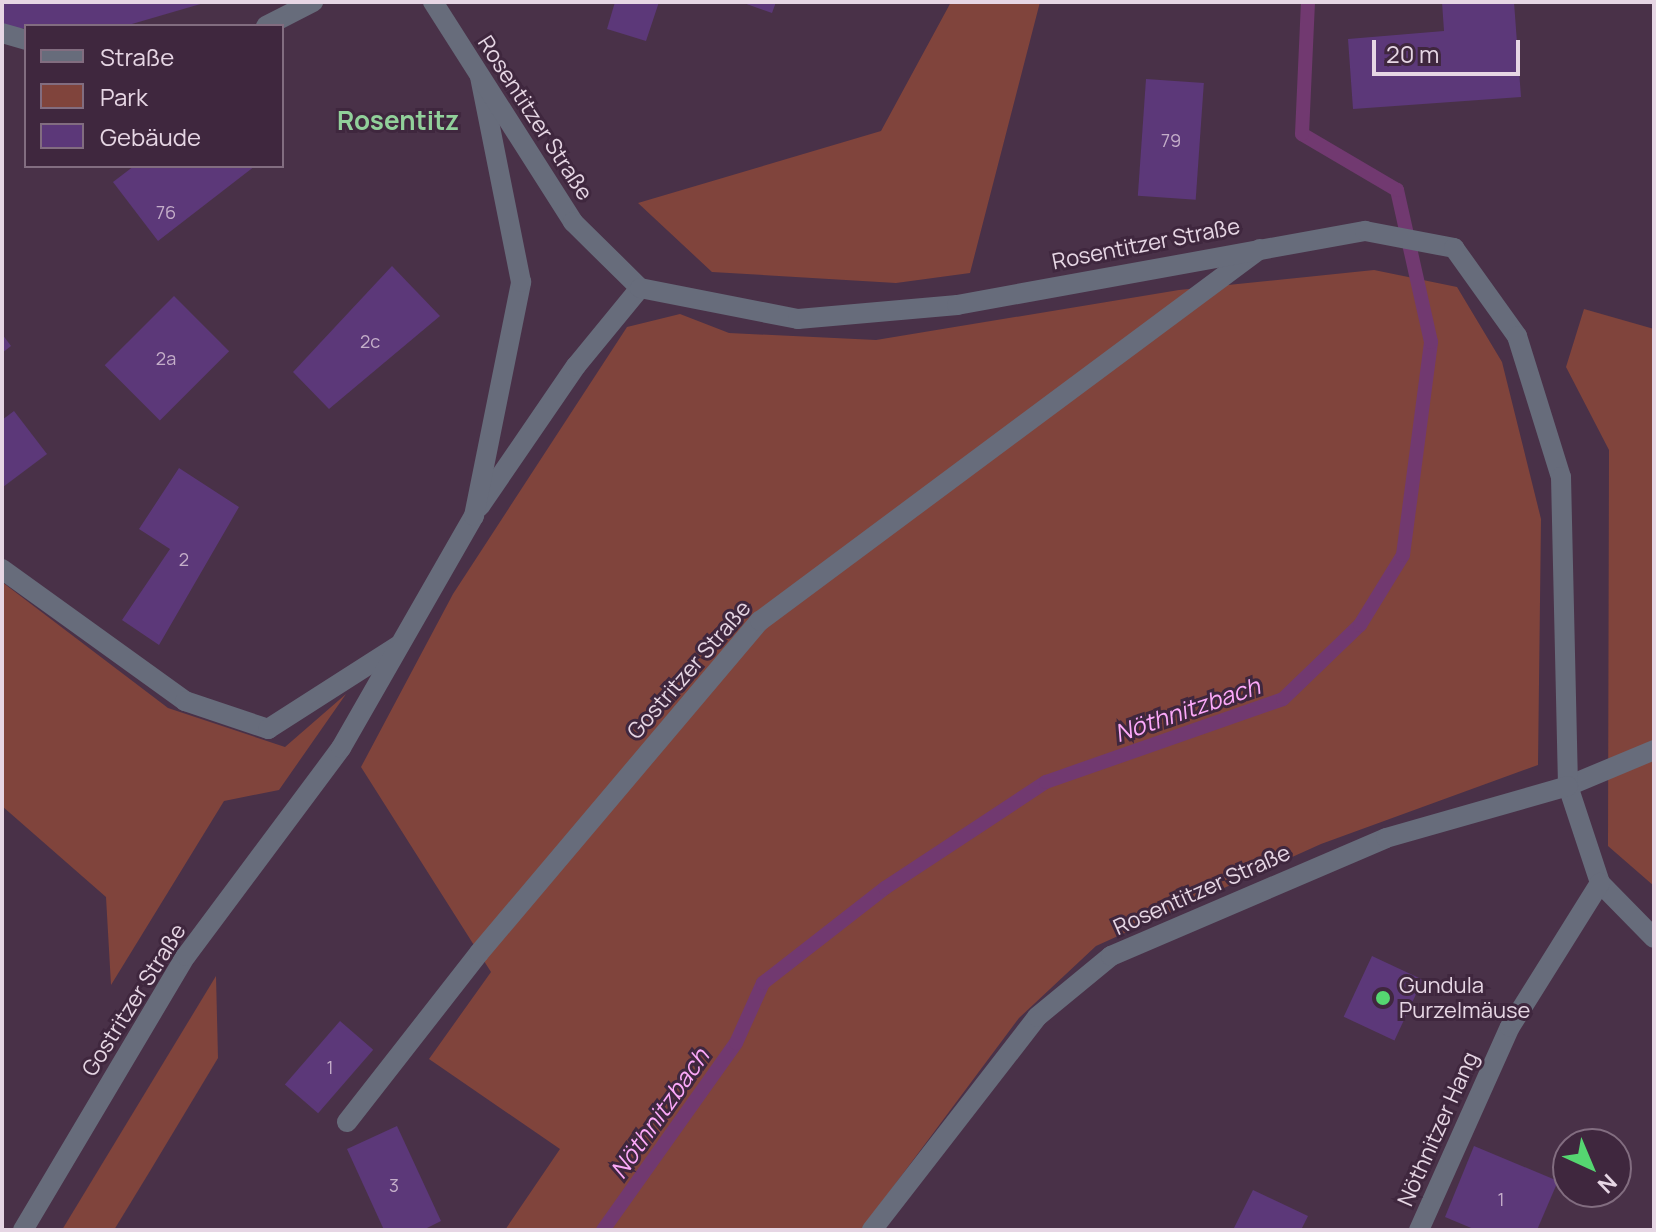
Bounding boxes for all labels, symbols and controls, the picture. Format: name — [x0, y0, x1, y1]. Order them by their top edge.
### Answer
legend — [24, 24, 284, 168]
scale bar — [1376, 24, 1524, 74]
street label: Rosentitzer Straße — [472, 31, 598, 205]
text: 20 m — [1386, 37, 1439, 70]
text: Straße — [100, 40, 174, 73]
text: Park — [100, 80, 148, 113]
district label: Rosentitz — [337, 105, 459, 137]
text: Gebäude — [100, 120, 201, 153]
house number: 79 — [1161, 129, 1181, 151]
house number: 76 — [156, 201, 176, 223]
street label: Rosentitzer Straße — [1050, 213, 1242, 275]
house number: 2c — [360, 330, 380, 352]
house number: 2a — [156, 347, 176, 369]
house number: 2 — [179, 548, 189, 570]
street label: Gostritzer Straße — [622, 595, 756, 745]
water label: Nöthnitzbach — [1111, 671, 1263, 747]
street label: Rosentitzer Straße — [1110, 839, 1294, 941]
street label: Gostritzer Straße — [77, 919, 191, 1081]
place label: Gundula Purzelmäuse — [1399, 972, 1530, 1024]
marker: Gundula Purzelmäuse — [1374, 989, 1392, 1007]
water label: Nöthnitzbach — [604, 1043, 714, 1183]
street label: Nöthnitzer Hang — [1392, 1048, 1484, 1210]
house number: 1 — [326, 1056, 334, 1078]
north arrow — [1552, 1128, 1632, 1208]
text: N — [1591, 1168, 1623, 1200]
house number: 3 — [389, 1174, 399, 1196]
house number: 1 — [1497, 1188, 1505, 1210]

